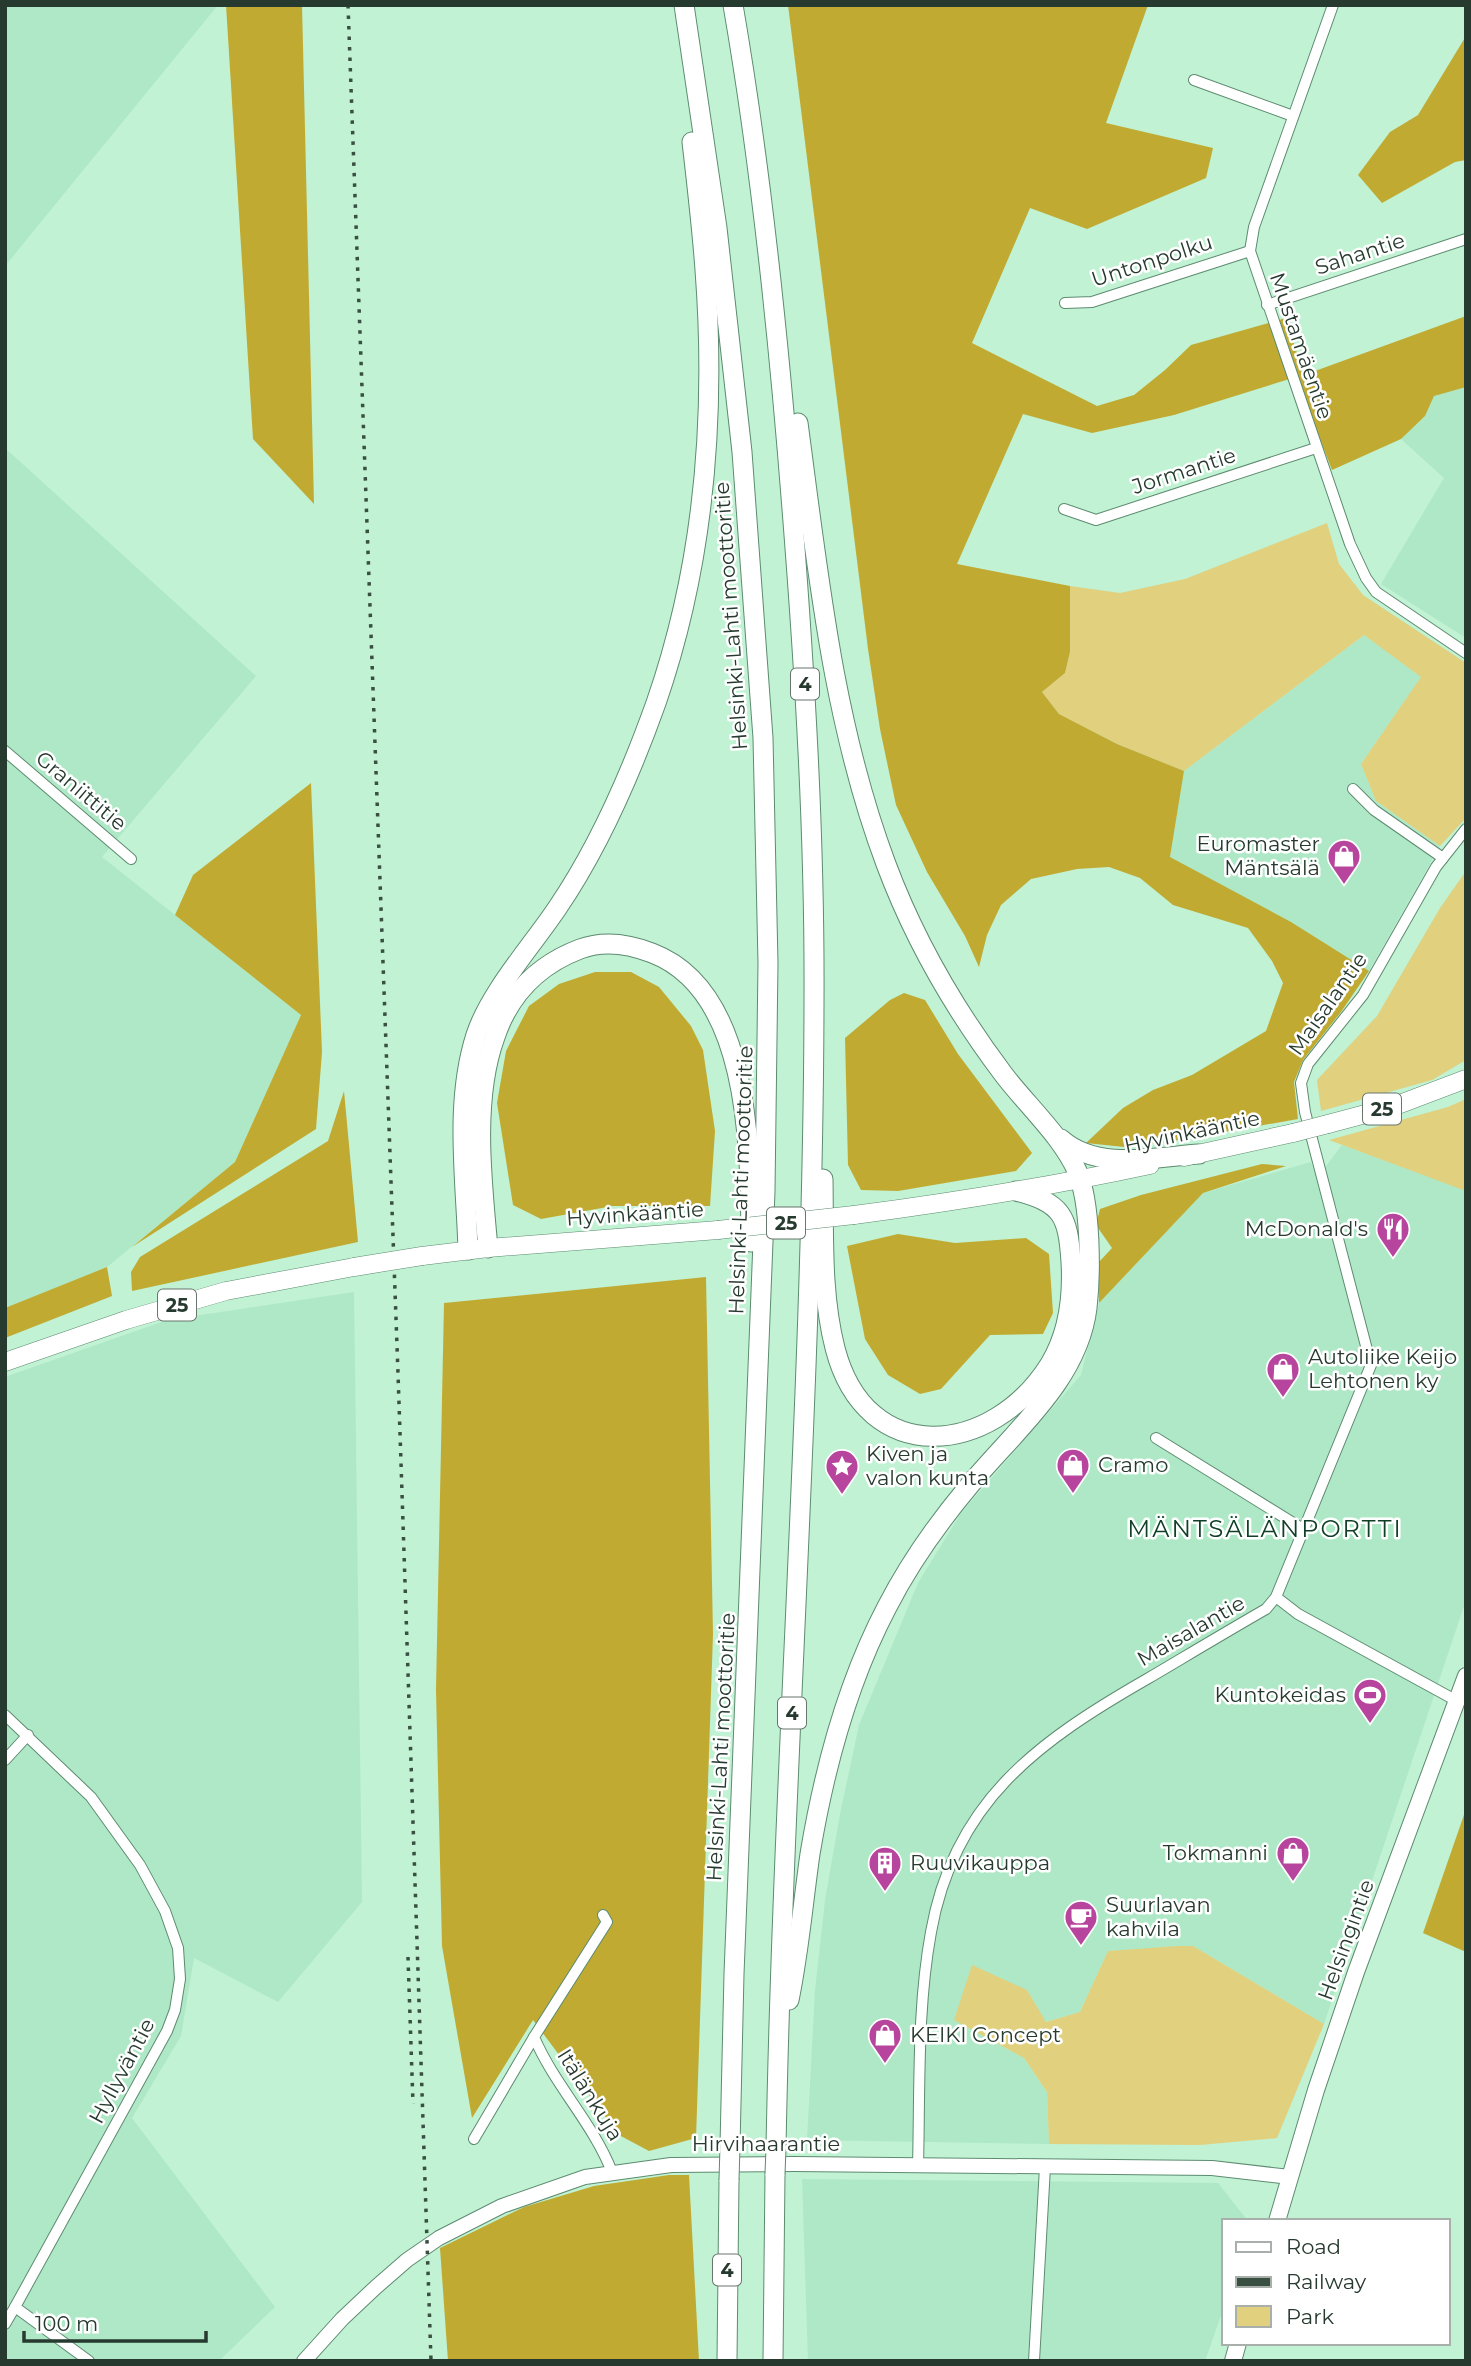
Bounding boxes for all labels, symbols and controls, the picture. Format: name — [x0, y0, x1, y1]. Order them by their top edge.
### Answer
street label: Sahantie — [1312, 227, 1408, 280]
street label: Untonpolku — [1088, 229, 1216, 292]
street label: Mustamäentie — [1265, 269, 1338, 422]
street label: Jormantie — [1128, 442, 1239, 499]
street label: Helsinki-Lahti moottoritie — [709, 481, 752, 751]
road number: 4 — [791, 668, 819, 699]
street label: Graniittitie — [31, 745, 132, 836]
place label: Euromaster Mäntsälä — [1197, 831, 1320, 880]
shop icon: Euromaster Mäntsälä — [1325, 837, 1363, 886]
street label: Maisalantie — [1283, 947, 1372, 1060]
street label: Helsinki-Lahti moottoritie — [723, 1045, 758, 1315]
road number: 25 — [1363, 1093, 1401, 1124]
street label: Hyvinkääntie — [1122, 1105, 1262, 1158]
street label: Hyvinkääntie — [565, 1196, 705, 1231]
road number: 25 — [767, 1208, 805, 1238]
restaurant icon: McDonald's — [1374, 1210, 1412, 1259]
place label: McDonald's — [1245, 1216, 1368, 1241]
road number: 25 — [158, 1289, 196, 1320]
place label: Autoliike Keijo Lehtonen ky — [1308, 1344, 1457, 1393]
shop icon: Autoliike Keijo Lehtonen ky — [1264, 1350, 1302, 1399]
place label: Kiven ja valon kunta — [866, 1441, 989, 1490]
shop icon: Cramo — [1054, 1446, 1092, 1495]
place icon: Kiven ja valon kunta — [823, 1447, 861, 1496]
place label: Cramo — [1098, 1452, 1168, 1477]
district label: MÄNTSÄLÄNPORTTI — [1127, 1514, 1403, 1543]
street label: Maisalantie — [1133, 1590, 1249, 1671]
street label: Helsinki-Lahti moottoritie — [701, 1612, 740, 1882]
sports icon: Kuntokeidas — [1351, 1676, 1389, 1725]
place label: Kuntokeidas — [1215, 1682, 1346, 1707]
road number: 4 — [778, 1698, 806, 1728]
shop icon: Tokmanni — [1274, 1834, 1312, 1883]
place label: Tokmanni — [1163, 1840, 1268, 1865]
building icon: Ruuvikauppa — [866, 1844, 904, 1893]
place label: Ruuvikauppa — [910, 1850, 1050, 1875]
street label: Helsingintie — [1312, 1876, 1379, 2004]
place label: Suurlavan kahvila — [1106, 1892, 1211, 1941]
cafe icon: Suurlavan kahvila — [1062, 1898, 1100, 1947]
street label: Hyllyväntie — [83, 2014, 160, 2128]
shop icon: KEIKI Concept — [866, 2016, 904, 2065]
place label: KEIKI Concept — [910, 2022, 1061, 2047]
street label: Itälänkuja — [552, 2044, 628, 2145]
street label: Hirvihaarantie — [692, 2131, 840, 2156]
legend — [1222, 2219, 1450, 2345]
text: Road — [1286, 2234, 1341, 2259]
road number: 4 — [713, 2254, 741, 2286]
text: Railway — [1286, 2269, 1367, 2294]
scale bar — [24, 2300, 206, 2344]
text: Park — [1286, 2304, 1334, 2329]
text: 100 m — [35, 2311, 98, 2336]

